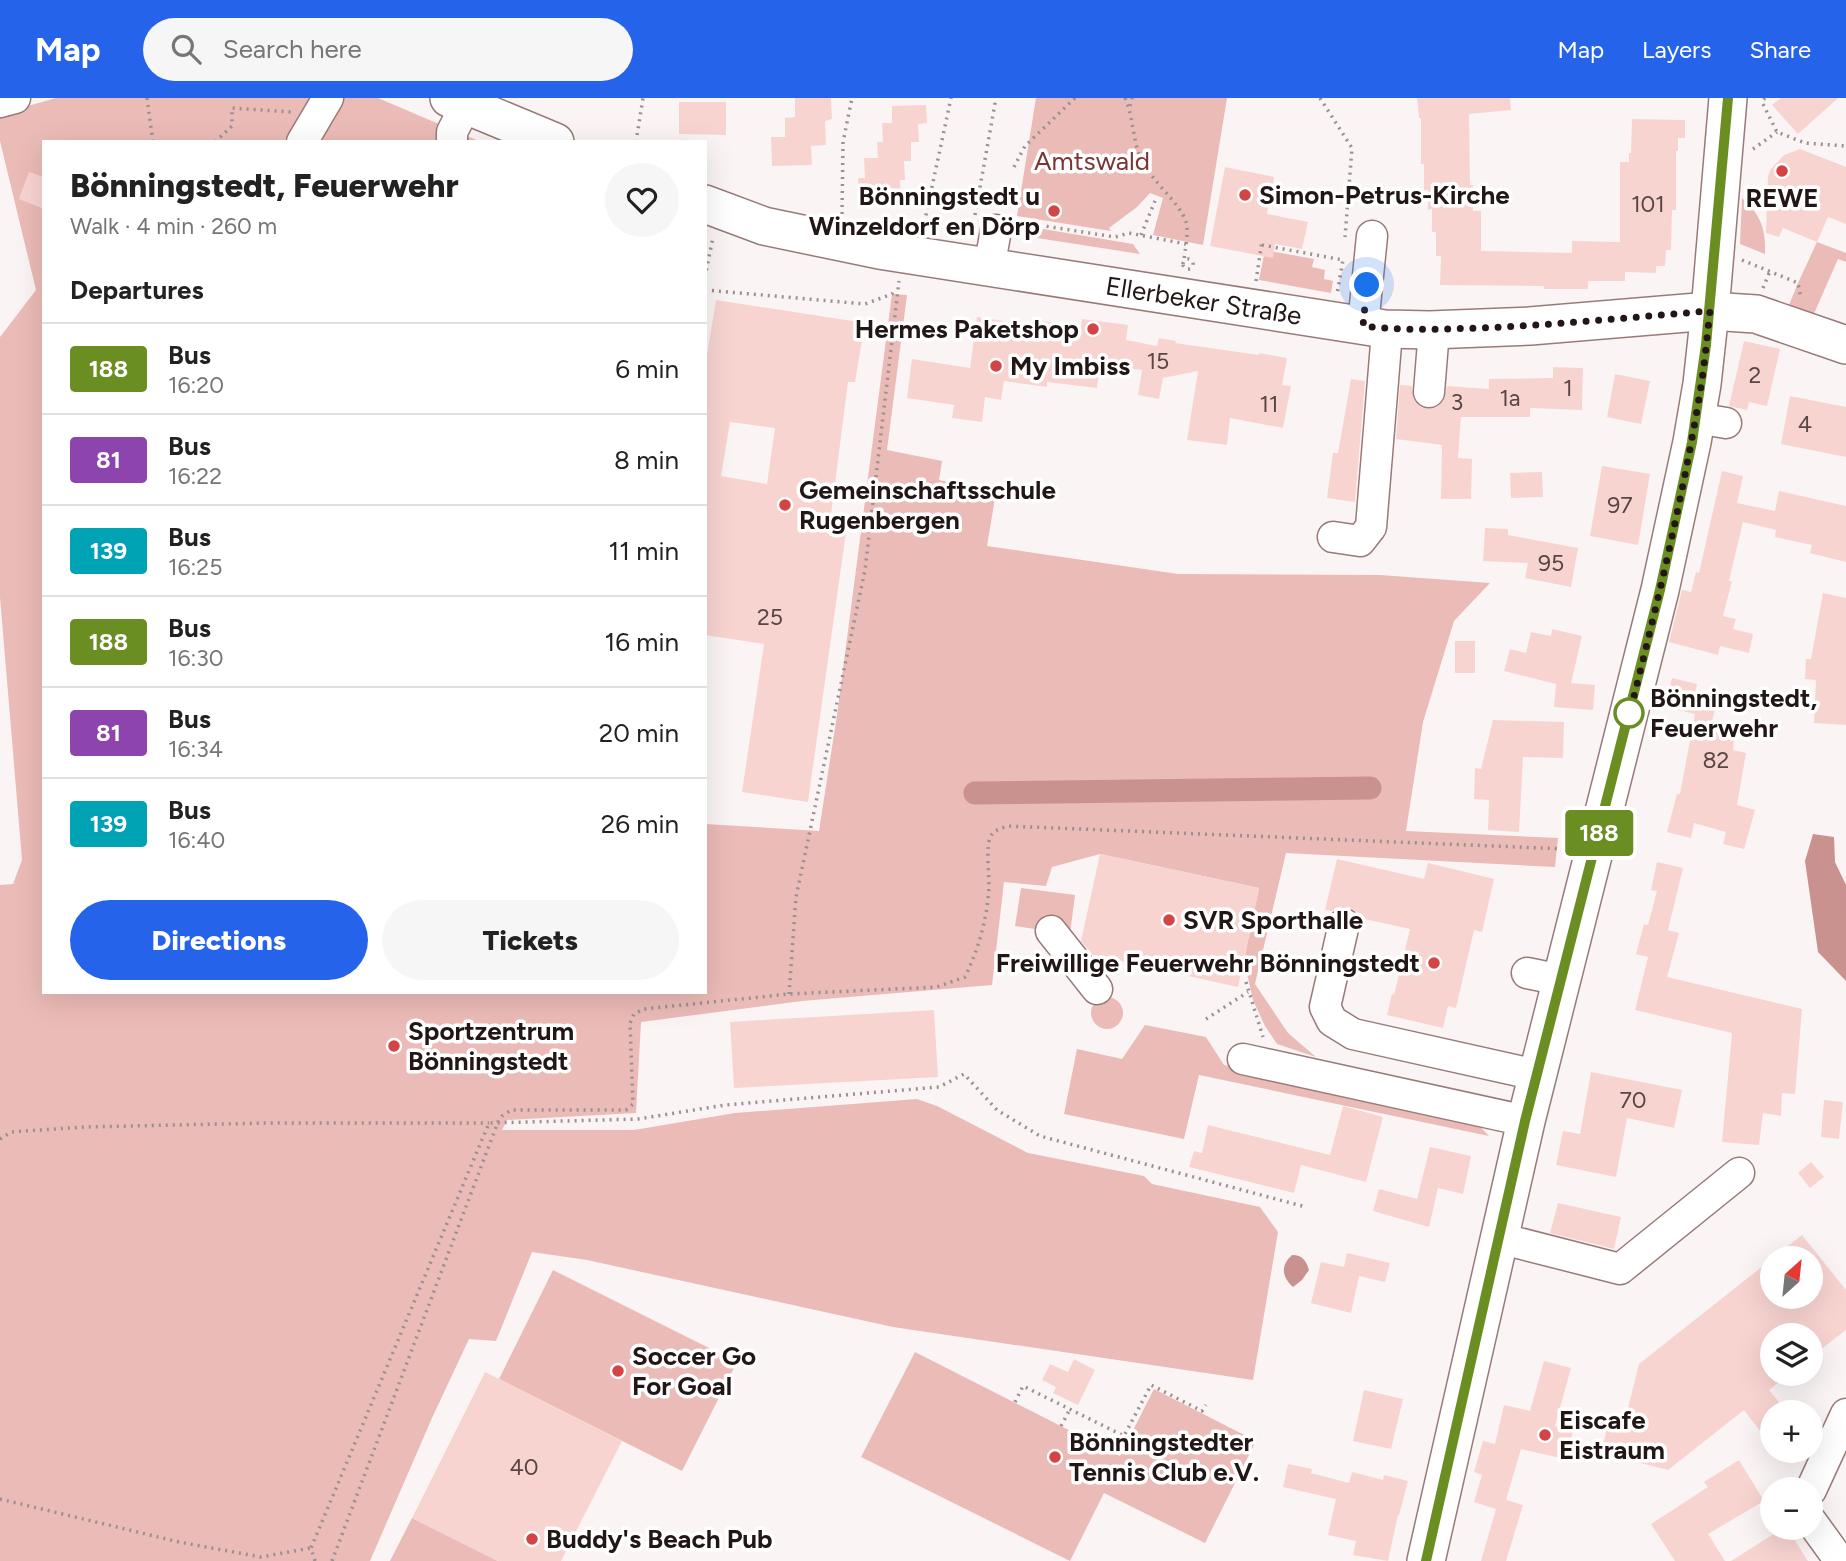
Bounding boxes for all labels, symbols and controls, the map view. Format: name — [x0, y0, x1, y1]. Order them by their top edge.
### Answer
search box — [143, 18, 633, 81]
text: Map — [35, 30, 101, 69]
icon: search — [167, 30, 205, 68]
text: Search here — [223, 33, 362, 65]
text: Map — [1557, 35, 1604, 64]
text: Layers — [1642, 35, 1711, 64]
text: Share — [1749, 35, 1811, 64]
park label: Amtswald — [1034, 145, 1150, 177]
button: heart — [605, 163, 679, 237]
marker: REWE — [1774, 163, 1790, 179]
text: Bönningstedt, Feuerwehr — [70, 166, 459, 205]
place label: Simon-Petrus-Kirche — [1259, 179, 1510, 211]
place label: Bönningstedt u Winzeldorf en Dörp — [809, 180, 1040, 242]
place label: REWE — [1745, 182, 1819, 214]
marker: Simon-Petrus-Kirche — [1237, 187, 1253, 203]
house number: 101 — [1631, 190, 1665, 218]
marker: Bönningstedt u Winzeldorf en Dörp — [1046, 203, 1062, 219]
text: Walk · 4 min · 260 m — [70, 212, 277, 240]
your location — [1349, 267, 1384, 302]
street label: Ellerbeker Straße — [1103, 270, 1304, 332]
text: Departures — [70, 274, 204, 306]
place label: Hermes Paketshop — [855, 313, 1079, 345]
marker: Hermes Paketshop — [1085, 321, 1101, 337]
text: Bus — [168, 339, 211, 371]
house number: 15 — [1147, 347, 1169, 375]
place label: My Imbiss — [1010, 350, 1130, 382]
text: 6 min — [615, 353, 679, 385]
text: 188 — [89, 354, 128, 383]
marker: My Imbiss — [988, 358, 1004, 374]
house number: 2 — [1749, 361, 1761, 389]
text: 16:20 — [168, 371, 224, 399]
house number: 1 — [1563, 374, 1573, 402]
house number: 1a — [1499, 384, 1521, 412]
house number: 3 — [1451, 388, 1463, 416]
house number: 11 — [1260, 390, 1279, 418]
house number: 4 — [1798, 410, 1812, 438]
text: Bus — [168, 430, 211, 462]
text: 8 min — [614, 444, 679, 476]
text: 81 — [96, 445, 121, 474]
text: 16:22 — [168, 462, 222, 490]
place label: Gemeinschaftsschule Rugenbergen — [799, 474, 1056, 536]
house number: 97 — [1607, 491, 1633, 519]
marker: Gemeinschaftsschule Rugenbergen — [777, 497, 793, 513]
text: Bus — [168, 521, 211, 553]
text: 11 min — [608, 535, 679, 567]
text: 139 — [90, 536, 127, 565]
house number: 95 — [1538, 549, 1564, 577]
text: 16:25 — [168, 553, 222, 581]
house number: 25 — [757, 603, 783, 631]
text: Bus — [168, 612, 211, 644]
text: 16 min — [604, 626, 679, 658]
text: 188 — [89, 627, 128, 656]
text: 16:30 — [168, 644, 224, 672]
place label: Bönningstedt, Feuerwehr — [1650, 682, 1817, 744]
marker: Bönningstedt, Feuerwehr — [1614, 698, 1644, 728]
text: Bus — [168, 703, 211, 735]
text: 20 min — [599, 717, 679, 749]
text: 81 — [96, 718, 121, 747]
text: 16:34 — [168, 735, 223, 763]
house number: 82 — [1703, 746, 1729, 774]
text: Bus — [168, 794, 211, 826]
text: 26 min — [601, 808, 679, 840]
text: 139 — [90, 809, 127, 838]
line badge: 188 — [1559, 810, 1639, 856]
text: 188 — [1579, 818, 1619, 847]
text: 16:40 — [168, 826, 225, 854]
button: Directions — [70, 900, 368, 980]
button: Tickets — [382, 900, 679, 980]
place label: SVR Sporthalle — [1183, 904, 1363, 936]
marker: SVR Sporthalle — [1161, 912, 1177, 928]
place label: Freiwillige Feuerwehr Bönningstedt — [996, 947, 1420, 979]
marker: Freiwillige Feuerwehr Bönningstedt — [1426, 955, 1442, 971]
place label: Sportzentrum Bönningstedt — [408, 1015, 574, 1077]
marker: Sportzentrum Bönningstedt — [386, 1038, 402, 1054]
house number: 70 — [1619, 1086, 1647, 1114]
north arrow — [1760, 1246, 1824, 1309]
map controls — [1760, 1246, 1823, 1540]
button: layers — [1760, 1323, 1823, 1386]
place label: Soccer Go For Goal — [632, 1340, 756, 1402]
marker: Soccer Go For Goal — [610, 1363, 626, 1379]
button: + — [1760, 1400, 1823, 1463]
place label: Eiscafe Eistraum — [1559, 1404, 1665, 1466]
place label: Bönningstedter Tennis Club e.V. — [1069, 1426, 1259, 1488]
marker: Eiscafe Eistraum — [1537, 1427, 1553, 1443]
marker: Bönningstedter Tennis Club e.V. — [1047, 1449, 1063, 1465]
house number: 40 — [509, 1453, 539, 1481]
button: − — [1760, 1477, 1823, 1540]
place label: Buddy's Beach Pub — [546, 1523, 773, 1555]
marker: Buddy's Beach Pub — [524, 1531, 540, 1547]

